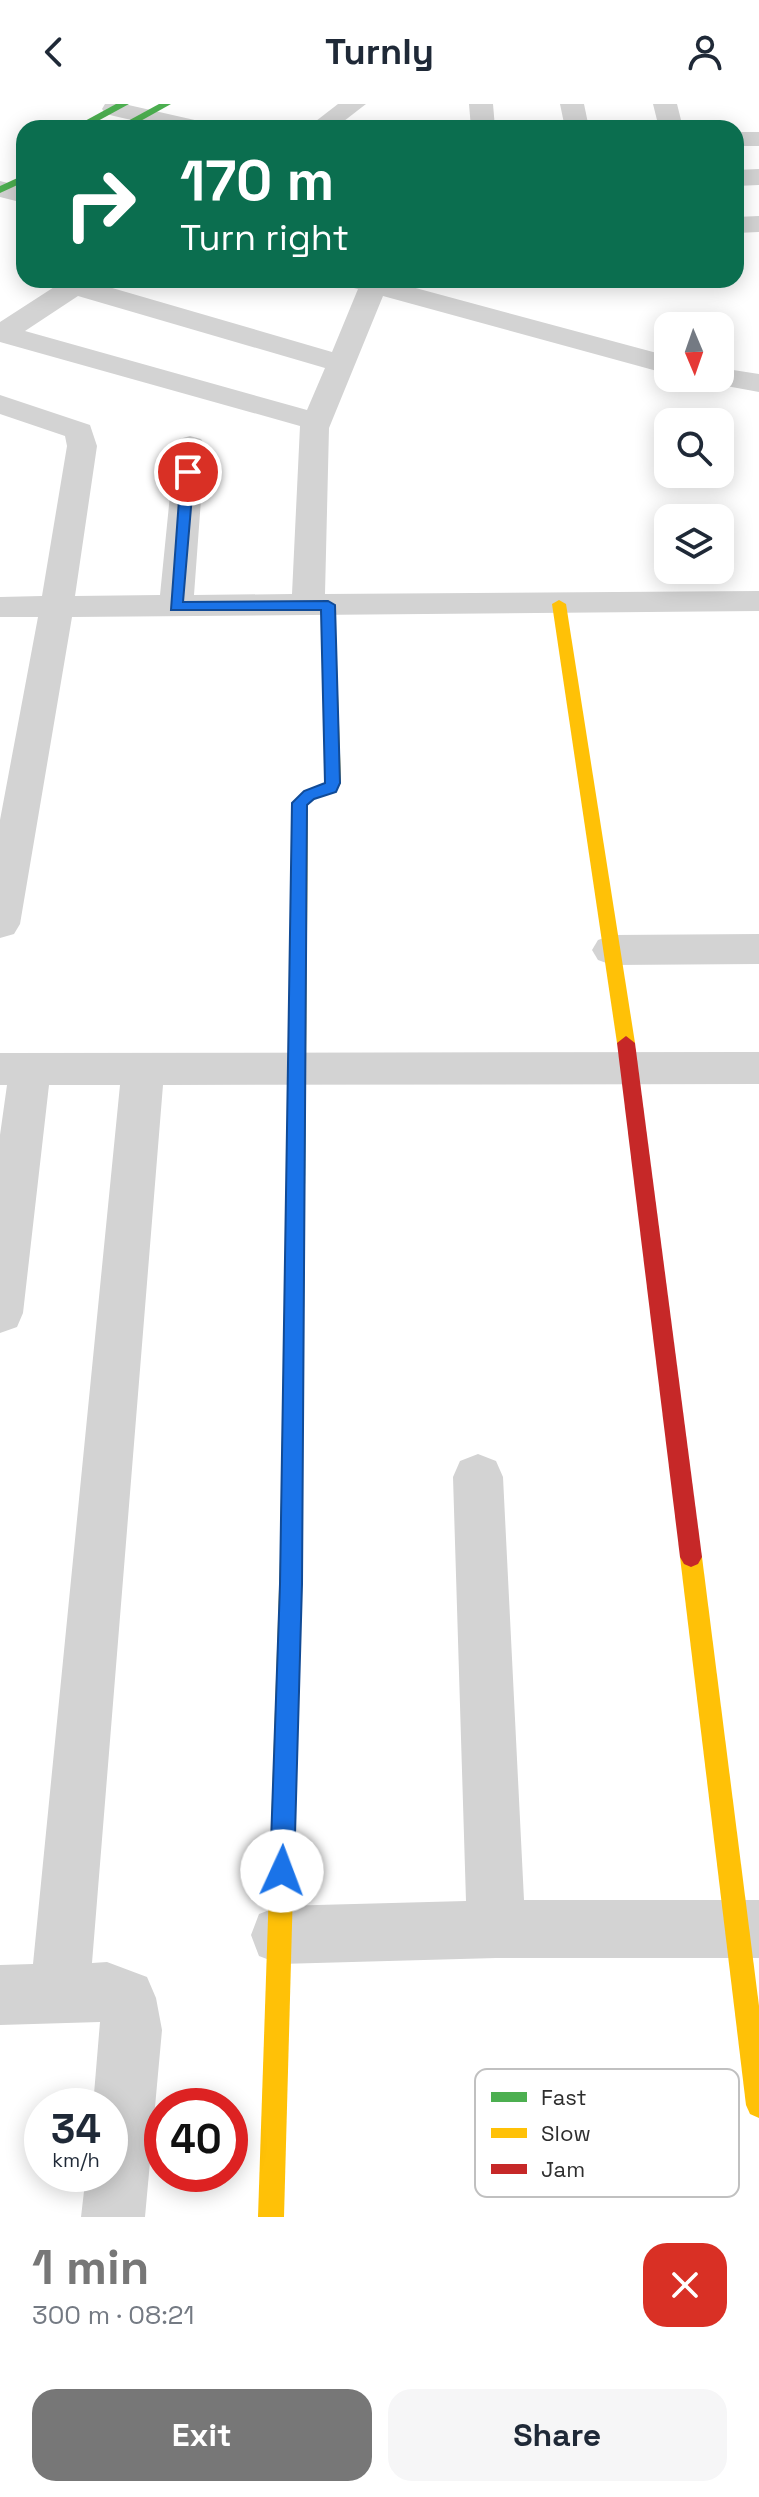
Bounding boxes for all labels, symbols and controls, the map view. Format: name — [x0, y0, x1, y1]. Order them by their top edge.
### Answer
text: Turnly — [325, 29, 434, 75]
icon: back — [32, 30, 76, 74]
icon: person — [683, 30, 727, 74]
text: 170 m — [180, 145, 334, 216]
icon: right — [48, 152, 152, 256]
text: Turn right — [180, 215, 349, 261]
north arrow — [654, 312, 734, 392]
map controls — [654, 312, 734, 584]
button: search — [654, 408, 734, 488]
pin — [154, 438, 222, 506]
icon: arrive — [166, 450, 210, 494]
button: layers — [654, 504, 734, 584]
position arrow — [240, 1829, 324, 1913]
legend — [475, 2069, 739, 2197]
text: Fast — [541, 2083, 587, 2111]
speed limit sign: 40 — [144, 2088, 248, 2192]
text: 34 — [51, 2104, 101, 2155]
text: Slow — [541, 2119, 591, 2147]
text: km/h — [52, 2147, 100, 2173]
text: Jam — [541, 2155, 585, 2183]
text: 1 min — [32, 2237, 149, 2298]
button: close — [643, 2243, 727, 2327]
text: 300 m · 08:21 — [32, 2298, 194, 2332]
button: Exit — [32, 2389, 372, 2481]
button: Share — [388, 2389, 727, 2481]

